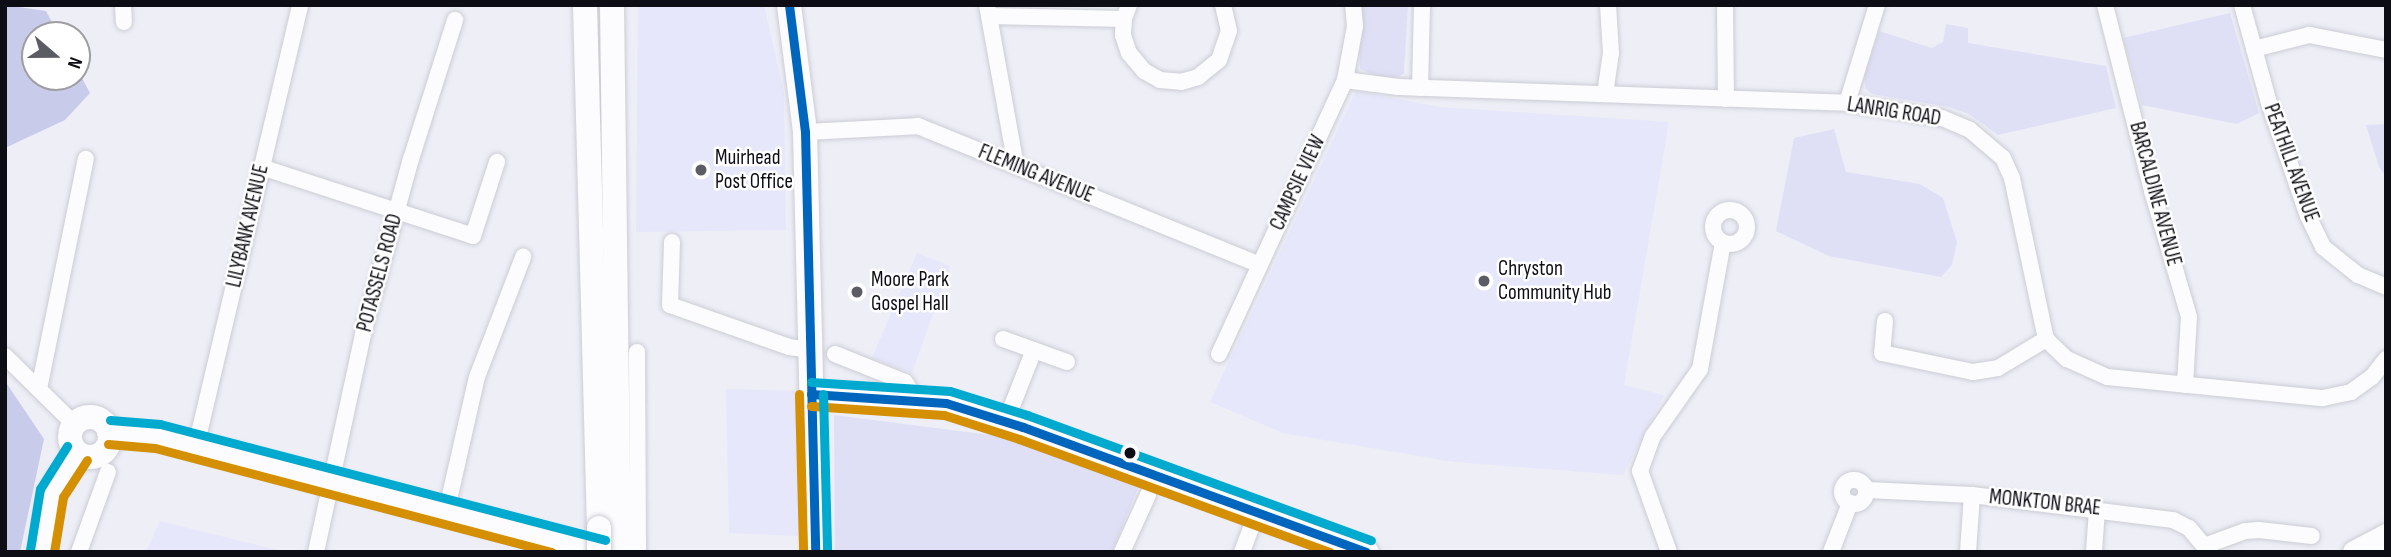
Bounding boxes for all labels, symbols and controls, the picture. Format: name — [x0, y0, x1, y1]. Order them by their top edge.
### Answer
north arrow — [21, 21, 91, 91]
text: N — [62, 54, 87, 71]
street label: LANRIG ROAD — [1845, 92, 1943, 132]
street label: PEATHILL AVENUE — [2258, 100, 2324, 226]
street label: BARCALDINE AVENUE — [2124, 119, 2186, 269]
street label: CAMPSIE VIEW — [1265, 132, 1331, 234]
street label: FLEMING AVENUE — [975, 139, 1097, 209]
place label: Muirhead Post Office — [715, 145, 793, 195]
street label: LILYBANK AVENUE — [222, 162, 274, 290]
marker: Muirhead Post Office — [693, 162, 709, 178]
street label: POTASSELS ROAD — [352, 211, 408, 335]
place label: Chryston Community Hub — [1498, 256, 1611, 306]
place label: Moore Park Gospel Hall — [871, 267, 949, 317]
marker: Chryston Community Hub — [1476, 273, 1492, 289]
marker: Moore Park Gospel Hall — [849, 284, 865, 300]
unlabelled marker — [1123, 446, 1137, 460]
street label: MONKTON BRAE — [1988, 485, 2102, 521]

